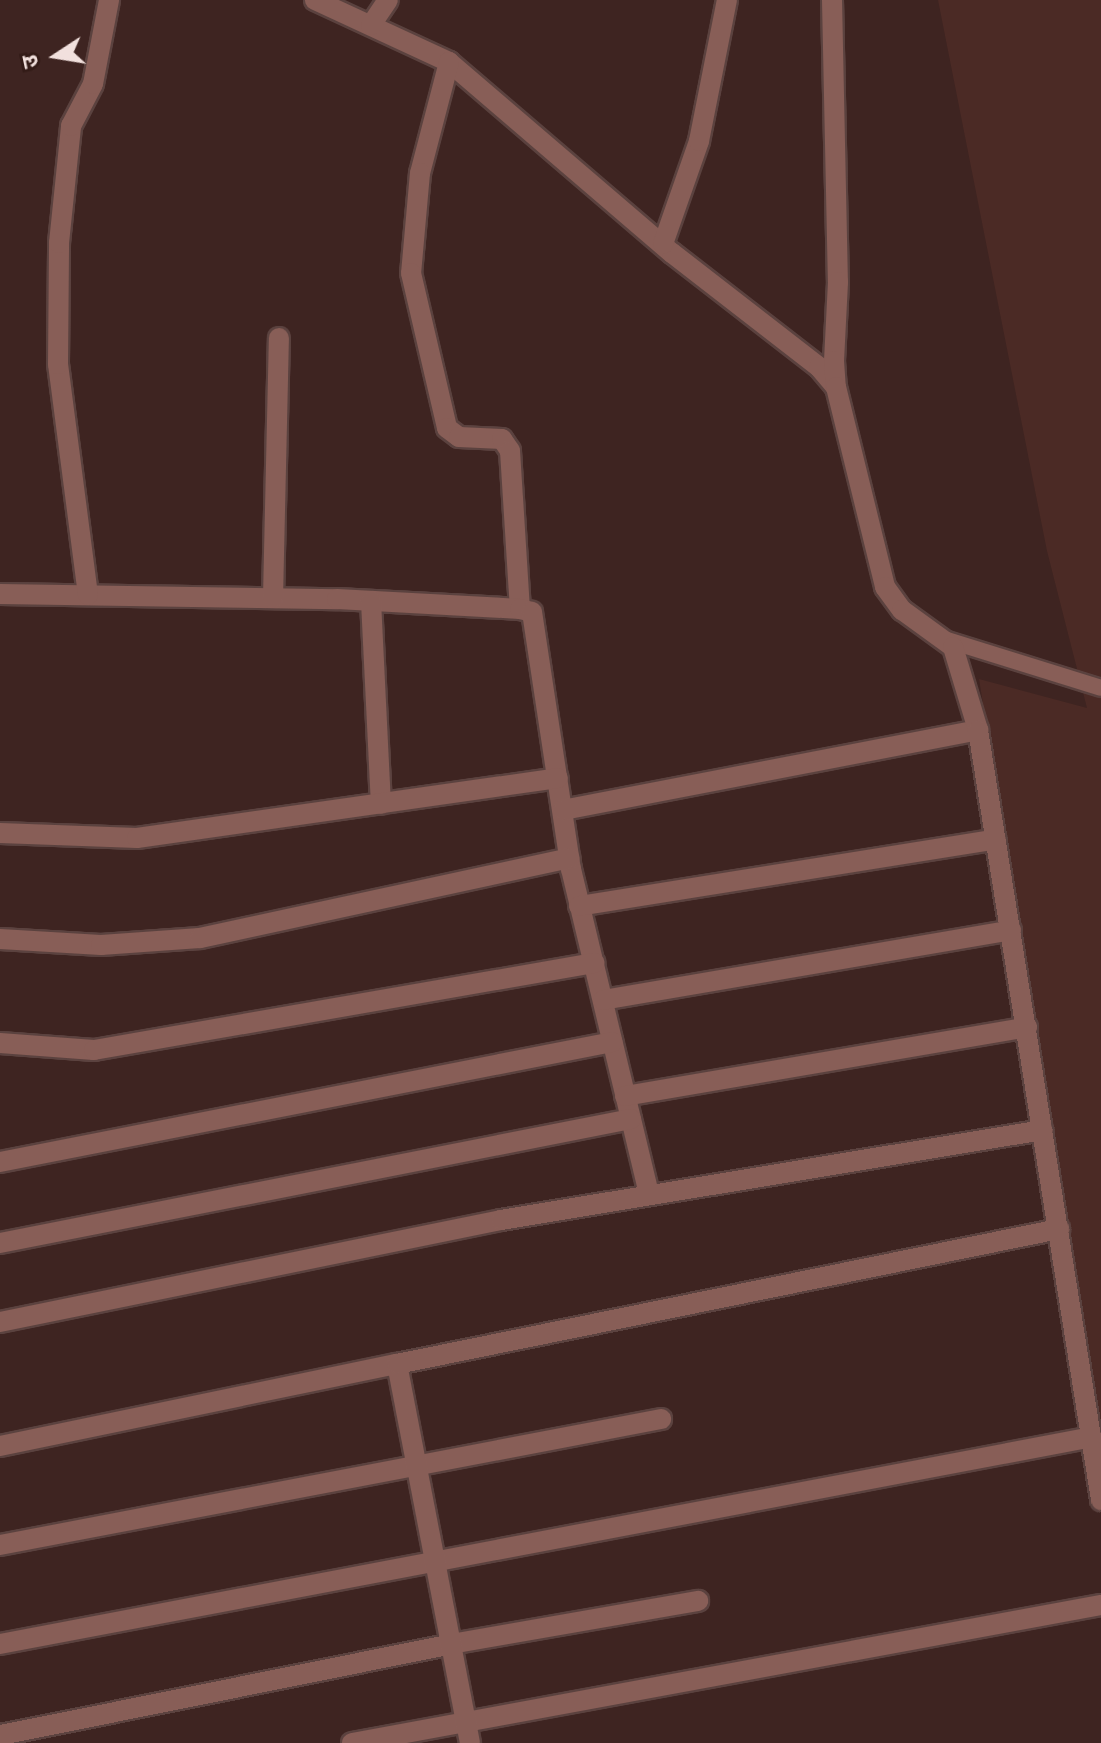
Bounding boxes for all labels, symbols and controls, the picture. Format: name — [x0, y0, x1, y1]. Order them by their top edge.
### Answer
north arrow — [16, 16, 96, 96]
text: उ — [17, 52, 48, 70]

